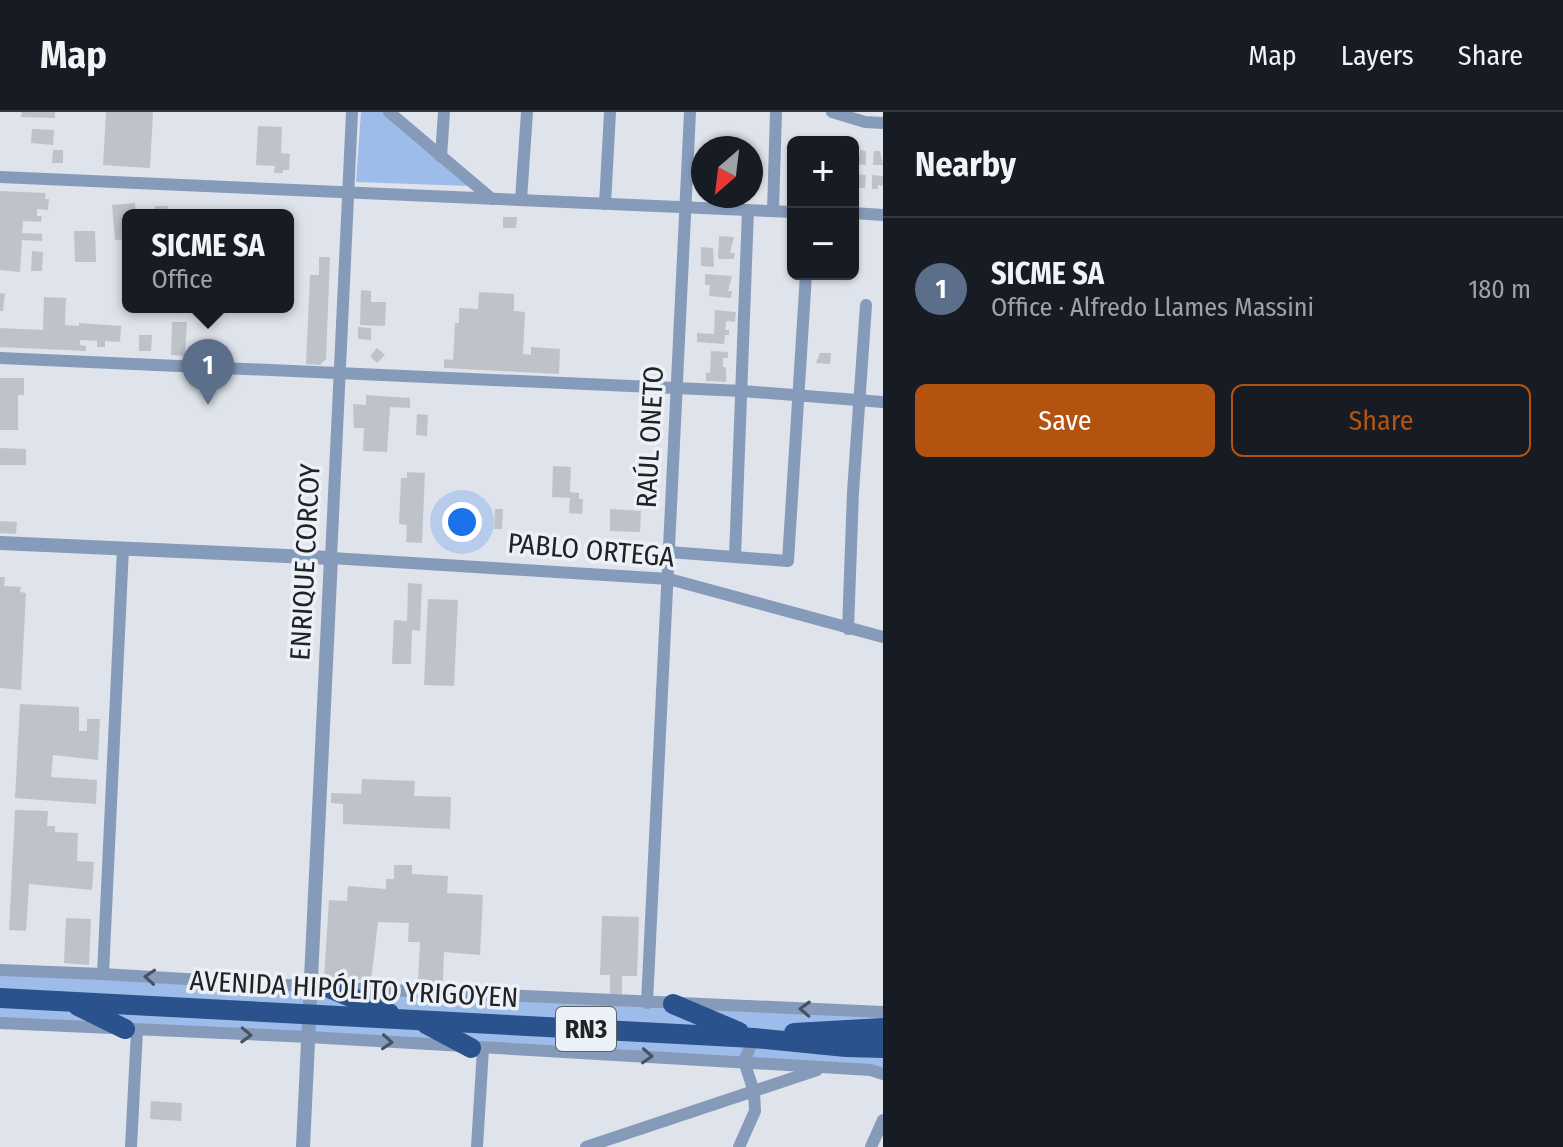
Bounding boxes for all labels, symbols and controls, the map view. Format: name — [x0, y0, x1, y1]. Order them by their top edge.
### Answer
text: Map — [40, 32, 107, 78]
text: Map — [1248, 39, 1297, 72]
text: Layers — [1341, 39, 1414, 72]
text: Share — [1458, 39, 1523, 72]
north arrow — [691, 136, 763, 208]
map controls — [787, 136, 859, 280]
button: + — [787, 136, 859, 208]
text: Nearby — [915, 144, 1016, 185]
button: − — [787, 208, 859, 280]
popup — [122, 209, 294, 313]
text: SICME SA — [151, 228, 265, 264]
text: SICME SA — [991, 256, 1104, 292]
text: Office — [151, 264, 213, 295]
text: 1 — [936, 274, 947, 305]
text: 180 m — [1468, 274, 1531, 305]
text: Office · Alfredo Llames Massini — [991, 292, 1314, 323]
pin: 1 — [182, 339, 234, 405]
street label: RAÚL ONETO — [630, 365, 670, 509]
button: Save — [915, 384, 1215, 457]
button: Share — [1231, 384, 1531, 457]
street label: ENRIQUE CORCOY — [283, 463, 327, 661]
your location — [442, 502, 482, 542]
street label: PABLO ORTEGA — [506, 526, 676, 574]
street label: AVENIDA HIPÓLITO YRIGOYEN — [189, 964, 519, 1014]
one-way arrow — [143, 968, 156, 985]
one-way arrow — [798, 1001, 811, 1018]
road number: RN3 — [556, 1007, 616, 1051]
one-way arrow — [240, 1026, 253, 1043]
one-way arrow — [381, 1034, 394, 1051]
one-way arrow — [641, 1048, 654, 1065]

